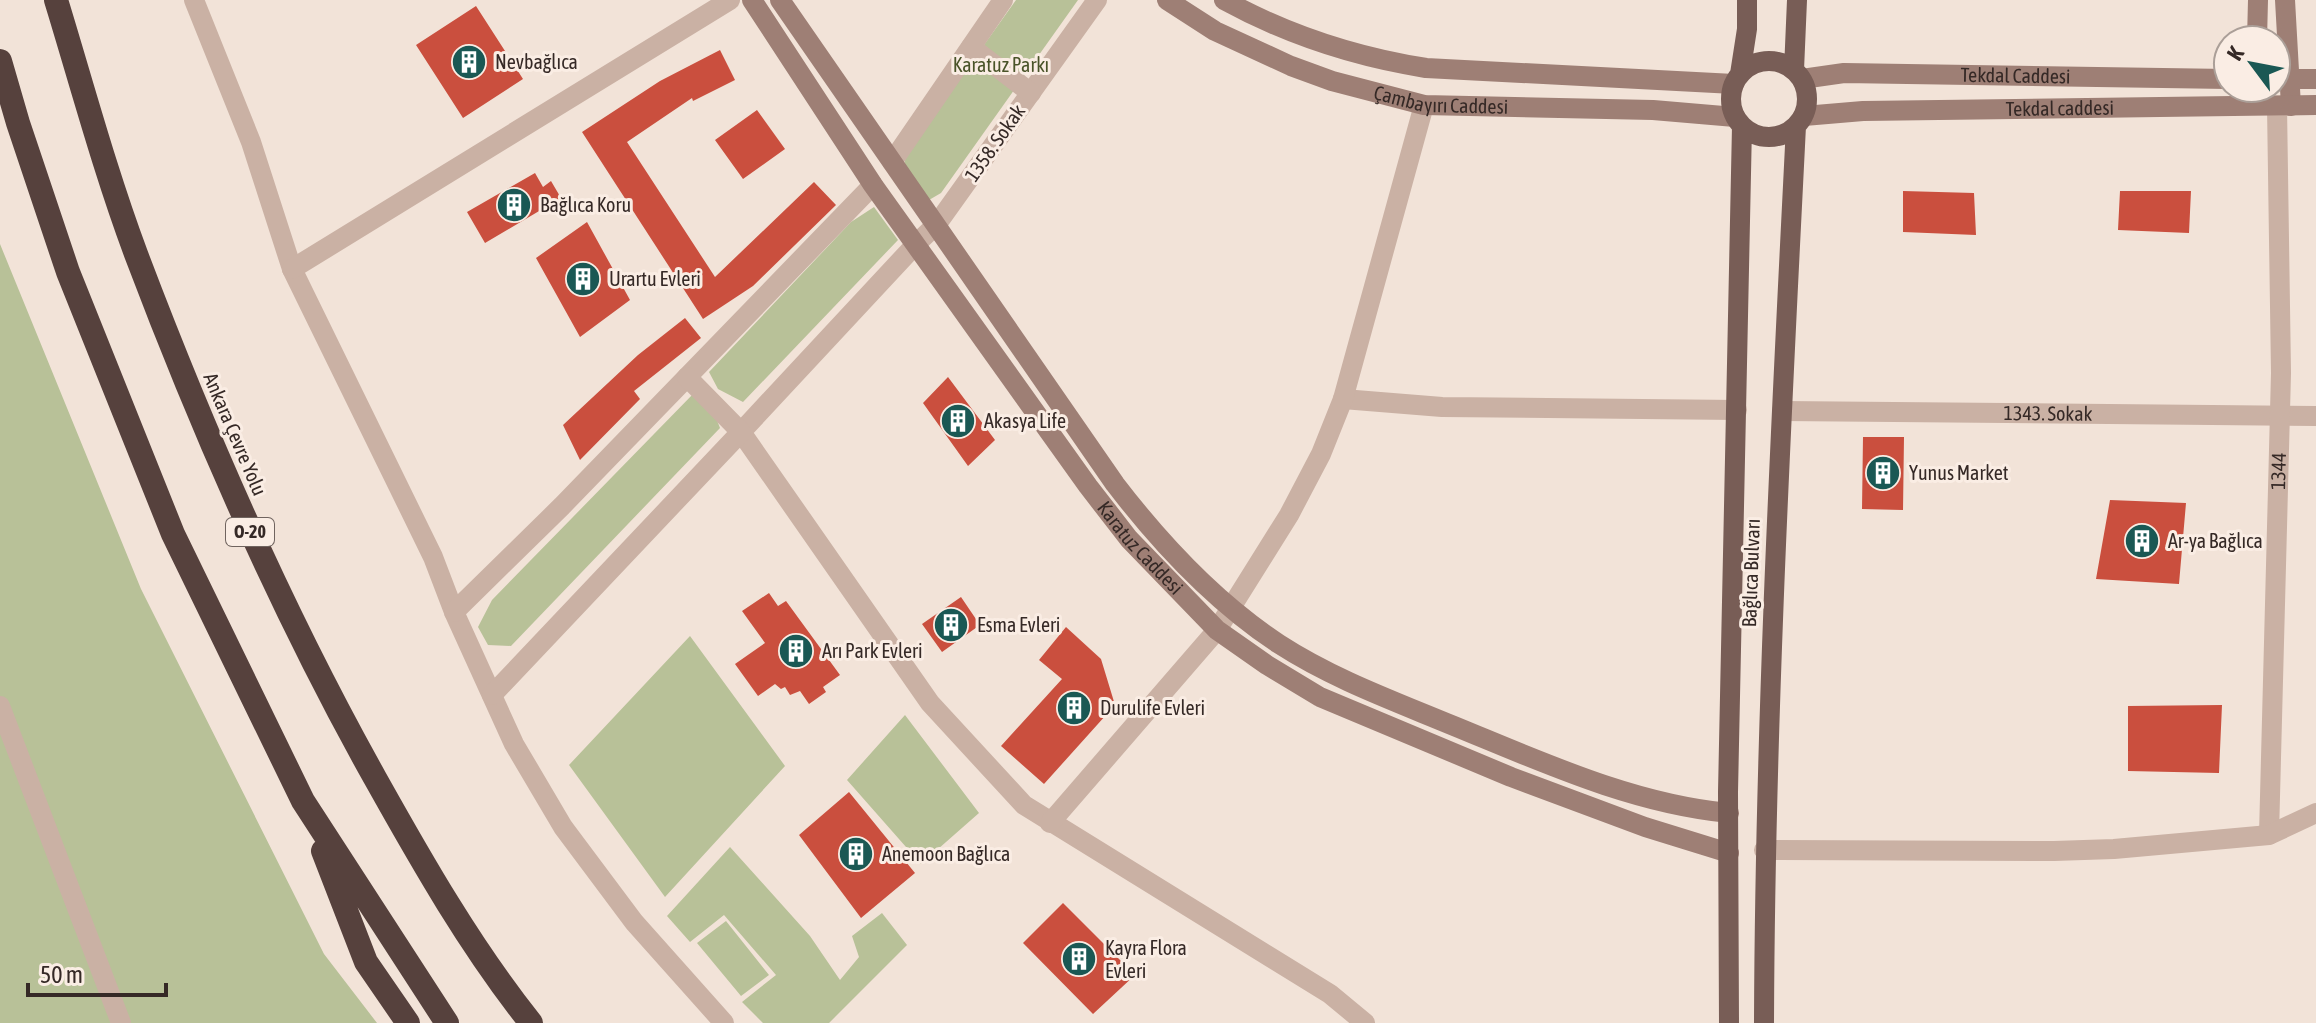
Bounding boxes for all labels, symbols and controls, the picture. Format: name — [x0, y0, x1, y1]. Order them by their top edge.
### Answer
north arrow — [2212, 24, 2292, 104]
text: K — [2221, 42, 2249, 65]
building icon: Nevbağlıca — [450, 43, 488, 81]
place label: Nevbağlıca — [495, 50, 578, 73]
park label: Karatuz Parkı — [953, 53, 1049, 76]
street label: Tekdal Caddesi — [1960, 63, 2071, 88]
street label: Çambayırı Caddesi — [1371, 80, 1509, 118]
street label: Tekdal caddesi — [2005, 96, 2114, 120]
street label: 1358. Sokak — [960, 100, 1030, 186]
building icon: Bağlıca Koru — [495, 186, 533, 224]
place label: Bağlıca Koru — [540, 193, 631, 216]
building icon: Urartu Evleri — [564, 260, 602, 298]
place label: Urartu Evleri — [609, 267, 701, 290]
street label: Ankara Çevre Yolu — [199, 369, 272, 499]
street label: 1343. Sokak — [2004, 401, 2093, 425]
building icon: Akasya Life — [939, 402, 977, 440]
place label: Akasya Life — [984, 409, 1066, 432]
street label: 1344 — [2266, 452, 2290, 490]
building icon: Yunus Market — [1864, 454, 1902, 492]
place label: Yunus Market — [1909, 461, 2009, 484]
street label: Karatuz Caddesi — [1093, 497, 1188, 599]
road number: O-20 — [226, 518, 274, 546]
street label: Bağlıca Bulvarı — [1737, 518, 1764, 628]
building icon: Ar-ya Bağlıca — [2123, 522, 2161, 560]
place label: Ar-ya Bağlıca — [2168, 529, 2263, 552]
building icon: Esma Evleri — [932, 606, 970, 644]
place label: Esma Evleri — [977, 613, 1060, 636]
building icon: Arı Park Evleri — [777, 632, 815, 670]
place label: Arı Park Evleri — [822, 639, 923, 662]
building icon: Durulife Evleri — [1055, 689, 1093, 727]
place label: Durulife Evleri — [1100, 696, 1205, 719]
building icon: Anemoon Bağlıca — [837, 835, 875, 873]
place label: Anemoon Bağlıca — [882, 842, 1010, 865]
place label: Kayra Flora Evleri — [1105, 936, 1187, 982]
building icon: Kayra Flora Evleri — [1060, 940, 1098, 978]
scale bar — [28, 947, 166, 997]
text: 50 m — [40, 961, 83, 988]

